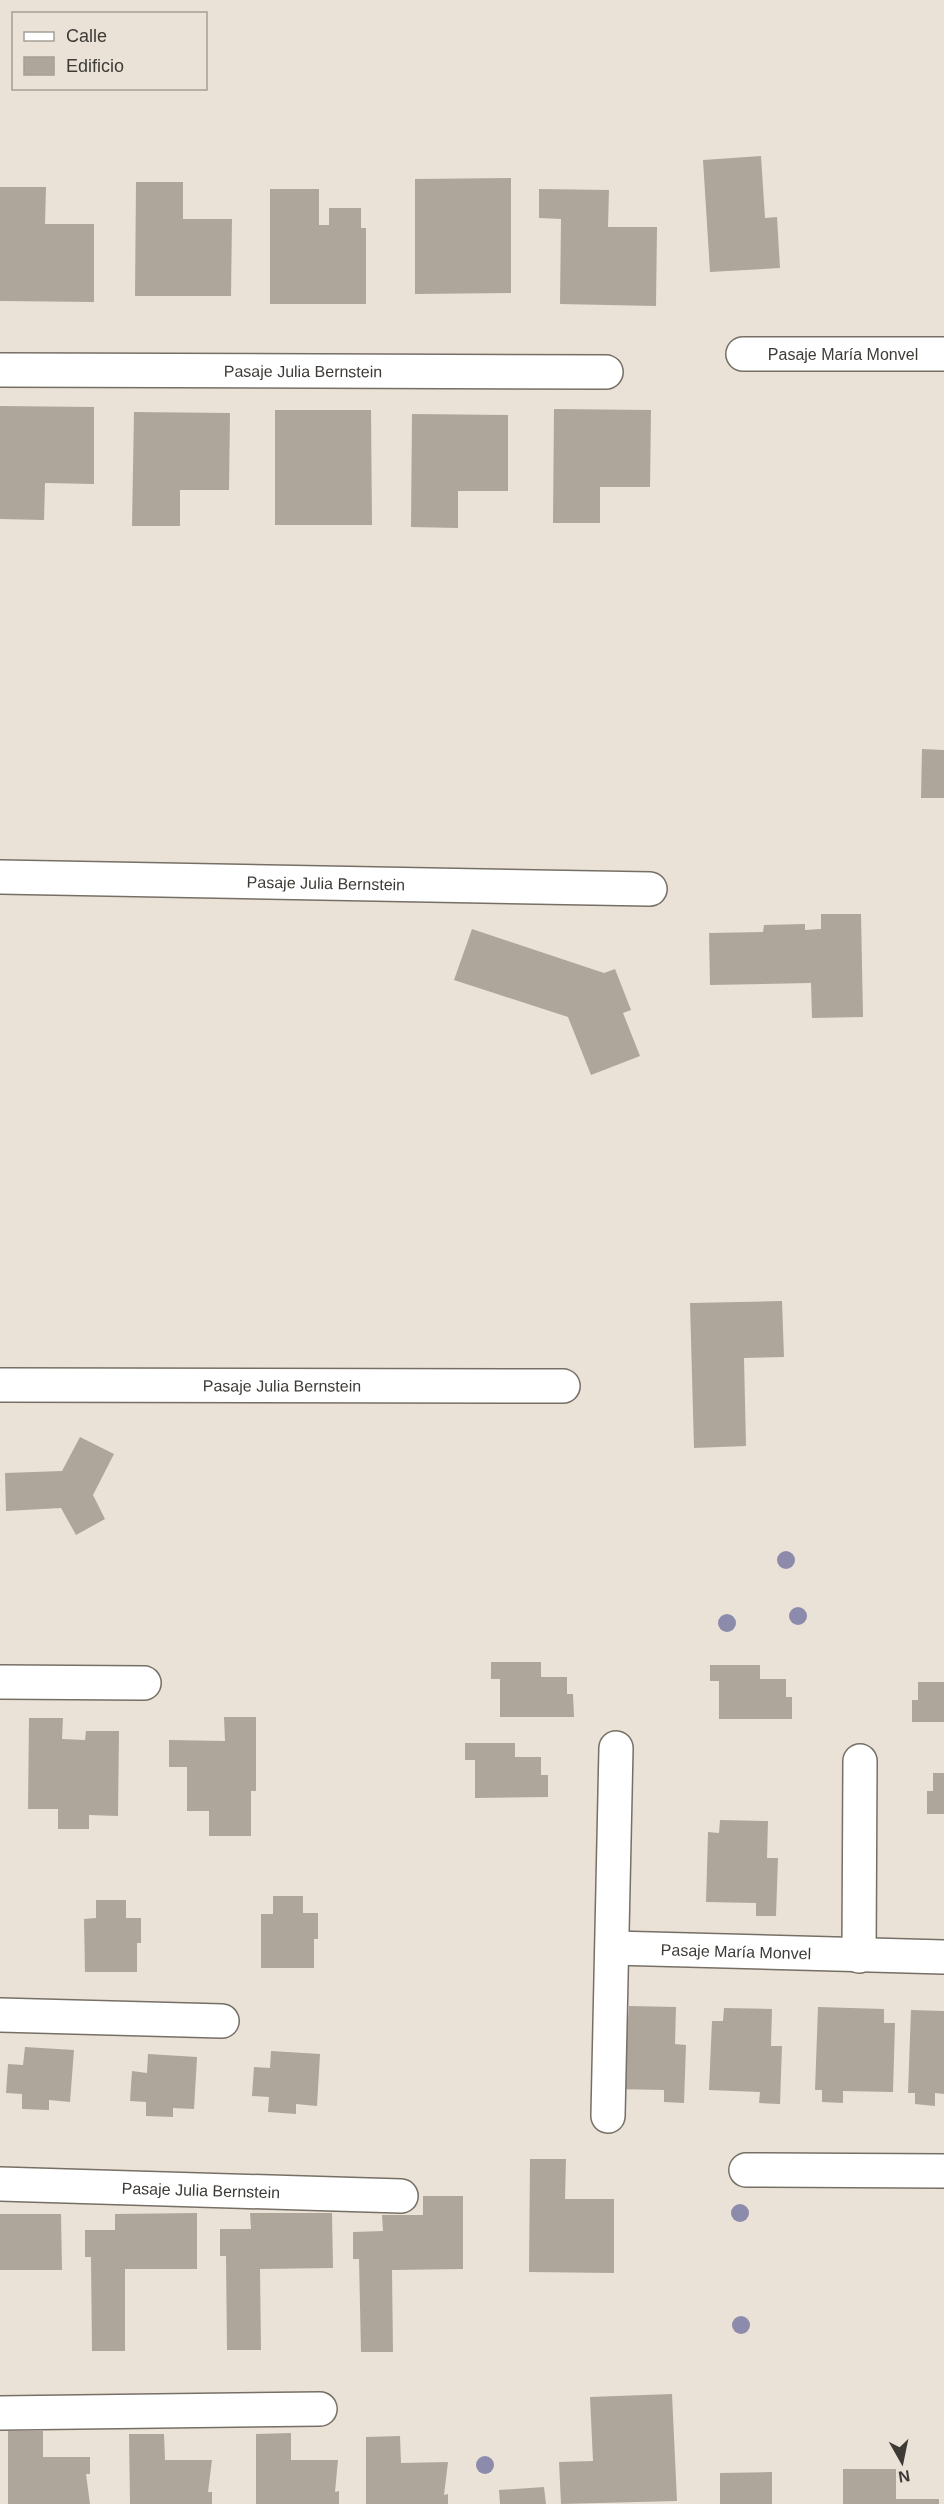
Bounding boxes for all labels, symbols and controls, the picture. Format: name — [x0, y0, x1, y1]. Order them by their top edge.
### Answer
legend — [12, 12, 207, 90]
text: Calle — [66, 26, 107, 46]
text: Edificio — [66, 56, 124, 76]
street label: Pasaje María Monvel — [768, 346, 918, 363]
street label: Pasaje Julia Bernstein — [224, 363, 382, 380]
street label: Pasaje Julia Bernstein — [247, 874, 405, 893]
street label: Pasaje Julia Bernstein — [203, 1377, 361, 1395]
street label: Pasaje María Monvel — [661, 1941, 811, 1962]
street label: Pasaje Julia Bernstein — [121, 2180, 280, 2201]
north arrow — [872, 2432, 932, 2492]
text: N — [897, 2467, 911, 2486]

